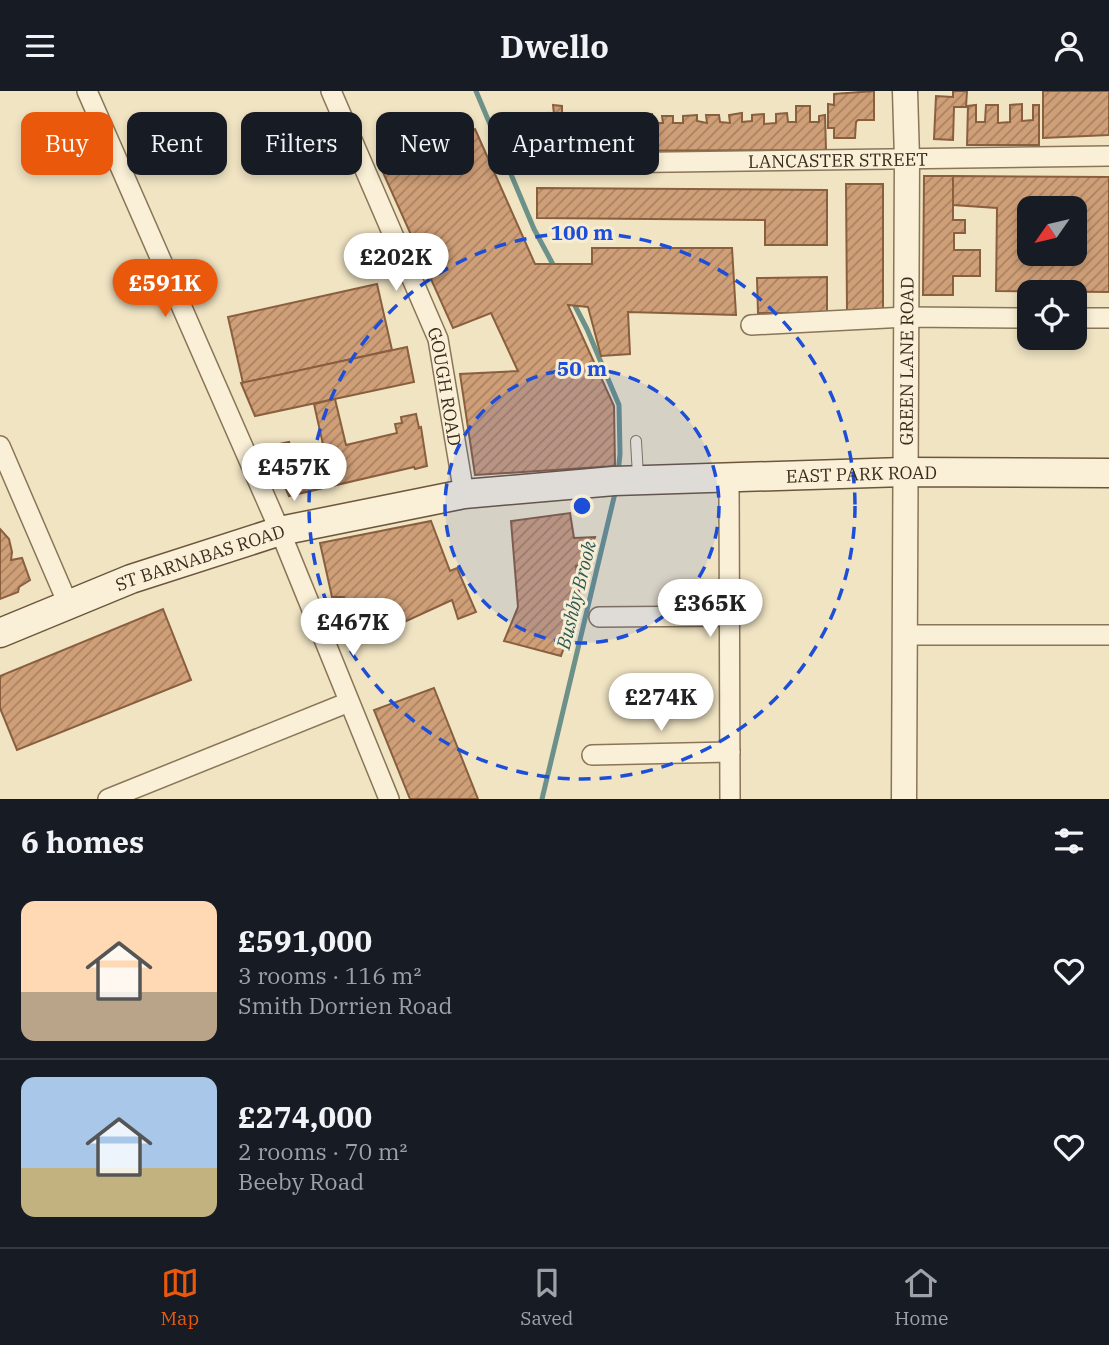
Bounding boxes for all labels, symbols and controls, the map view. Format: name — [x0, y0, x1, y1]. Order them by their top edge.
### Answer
text: Dwello — [500, 25, 609, 67]
icon: menu — [21, 27, 59, 65]
icon: person — [1050, 27, 1088, 65]
chip: Buy — [21, 112, 113, 175]
chip: Rent — [127, 112, 227, 175]
chip: Filters — [241, 112, 362, 175]
chip: New — [376, 112, 474, 175]
chip: Apartment — [488, 112, 659, 175]
street label: LANCASTER STREET — [748, 147, 928, 172]
north arrow — [1017, 196, 1087, 266]
map controls — [1017, 196, 1087, 350]
text: 100 m — [550, 218, 614, 246]
pin: £202K — [347, 233, 445, 293]
text: £202K — [360, 241, 432, 271]
pin: £591K — [116, 259, 214, 319]
text: £591K — [129, 267, 201, 297]
street label: GREEN LANE ROAD — [894, 277, 918, 445]
button: locate — [1017, 280, 1087, 350]
street label: GOUGH ROAD — [423, 323, 467, 447]
text: 50 m — [557, 354, 607, 382]
pin: £457K — [245, 443, 343, 503]
text: £457K — [258, 451, 330, 481]
street label: EAST PARK ROAD — [785, 460, 937, 487]
centre of rings — [570, 494, 594, 518]
street label: ST BARNABAS ROAD — [112, 519, 288, 596]
water label: Bushby Brook — [551, 537, 601, 653]
pin: £365K — [661, 580, 759, 639]
text: £365K — [674, 587, 746, 617]
pin: £467K — [304, 599, 402, 658]
text: £467K — [317, 606, 389, 636]
pin: £274K — [612, 673, 710, 733]
text: £274K — [625, 681, 697, 711]
text: 6 homes — [21, 822, 144, 861]
icon: filters — [1050, 822, 1088, 860]
text: £591,000 — [238, 921, 372, 960]
icon: home — [77, 929, 161, 1013]
icon: heart — [1050, 952, 1088, 990]
text: 3 rooms · 116 m² — [238, 960, 421, 990]
text: Smith Dorrien Road — [238, 990, 453, 1020]
text: £274,000 — [238, 1097, 372, 1136]
icon: home — [77, 1105, 161, 1189]
icon: heart — [1050, 1128, 1088, 1166]
text: 2 rooms · 70 m² — [238, 1136, 408, 1166]
text: Beeby Road — [238, 1166, 364, 1196]
tab: Map — [161, 1264, 199, 1330]
tab: Saved — [520, 1264, 573, 1330]
tab: Home — [894, 1264, 948, 1330]

